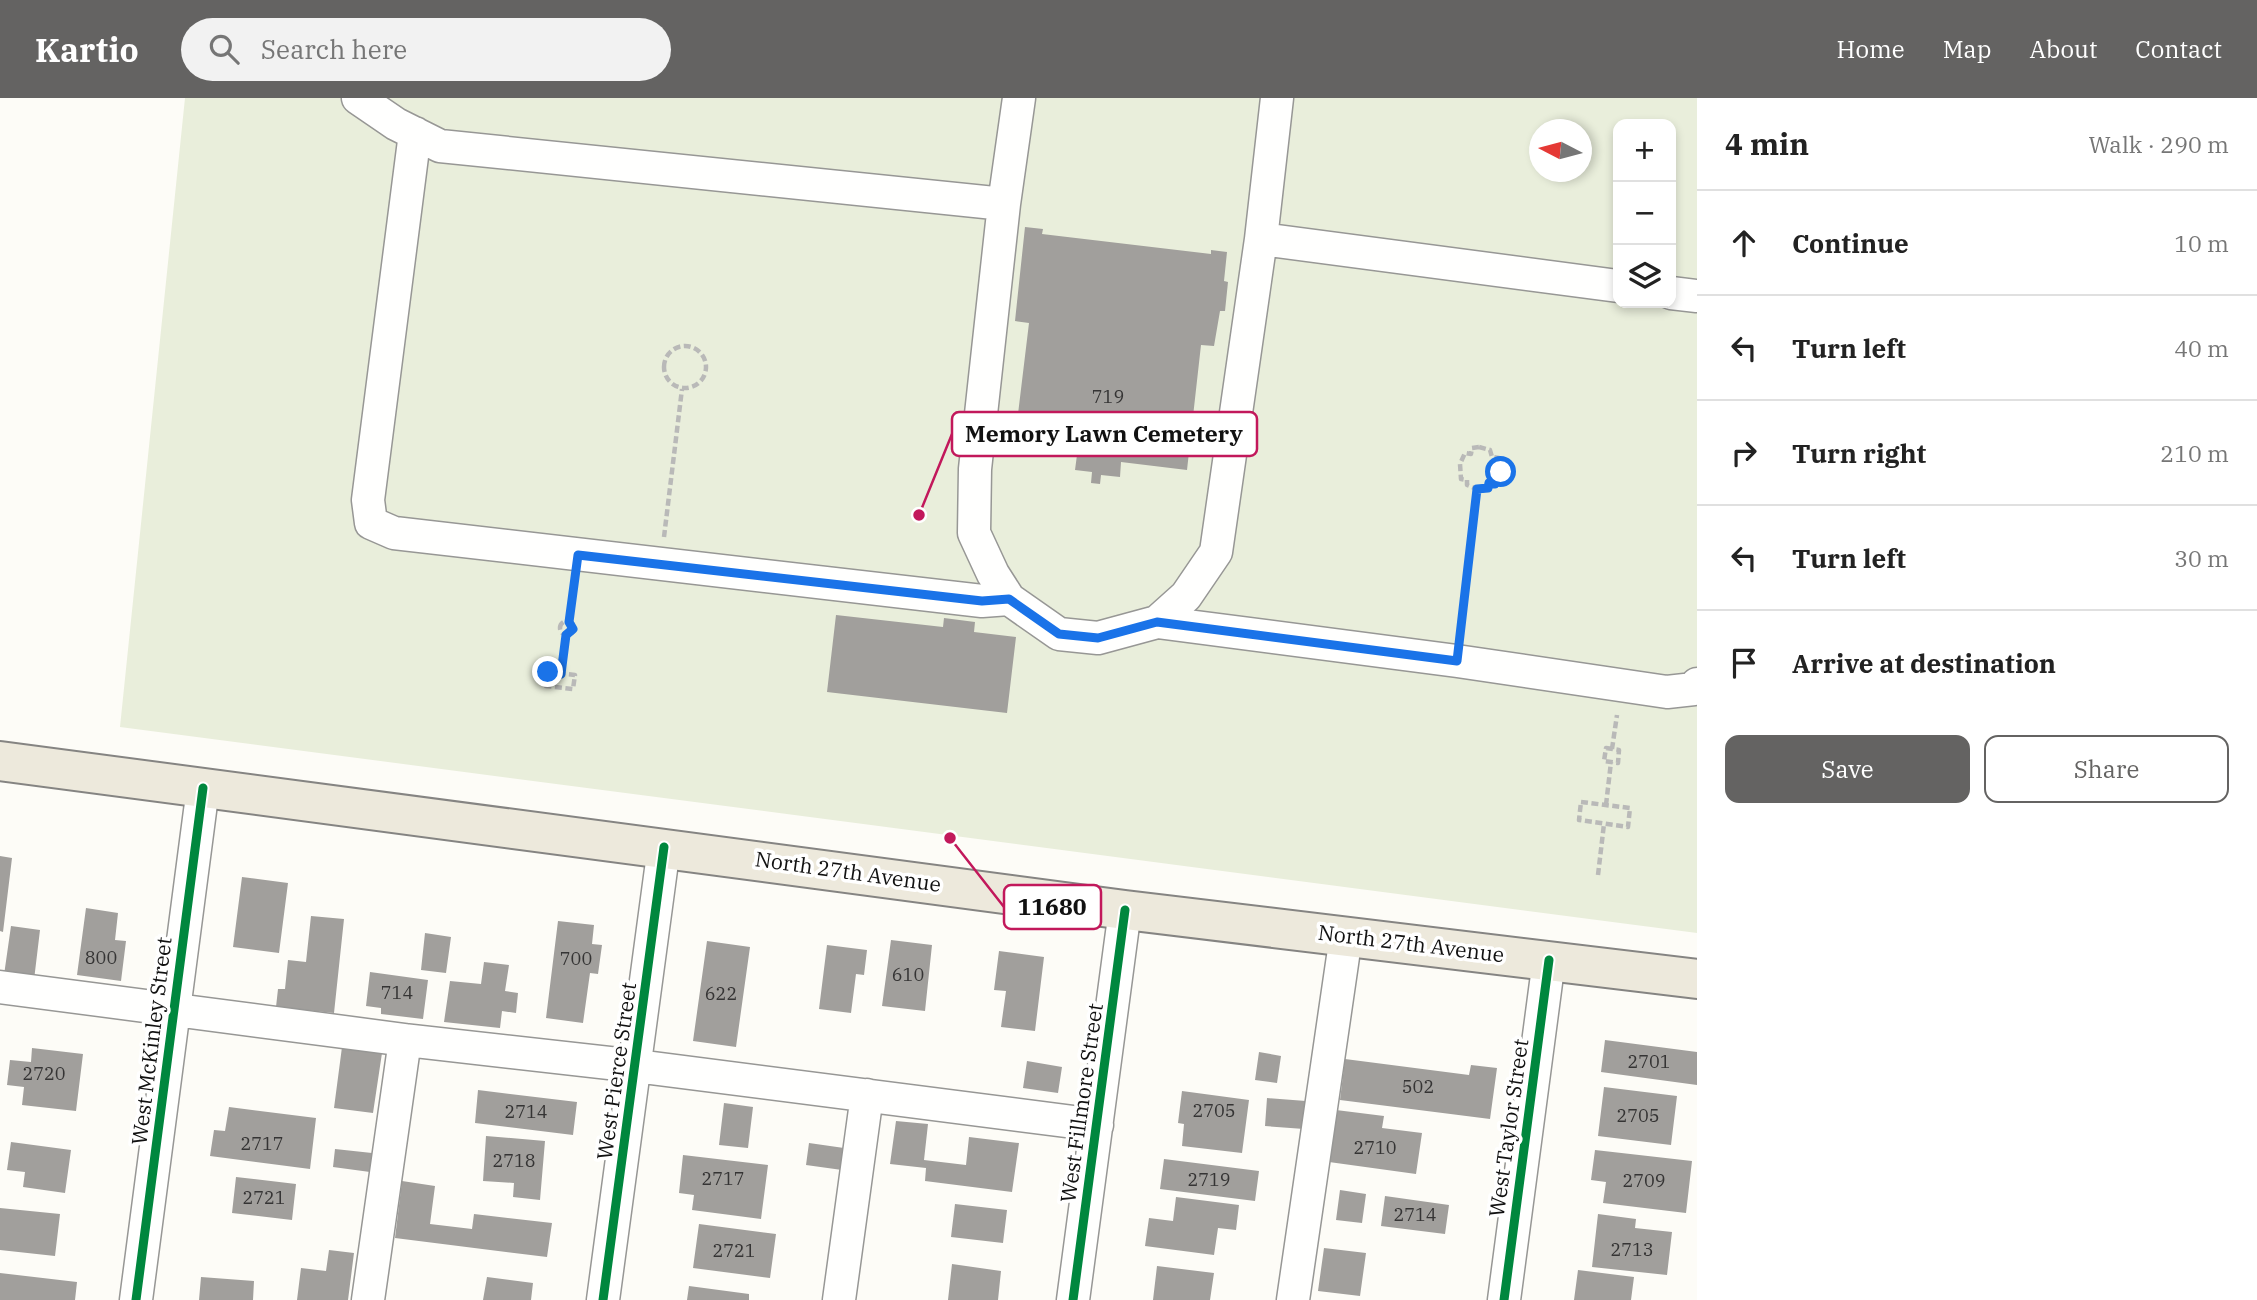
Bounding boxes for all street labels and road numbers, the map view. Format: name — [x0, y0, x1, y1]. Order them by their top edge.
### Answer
street label: North 27th Avenue — [753, 844, 943, 898]
street label: North 27th Avenue — [1316, 918, 1506, 968]
street label: West McKinley Street — [124, 935, 178, 1147]
street label: West Pierce Street — [590, 980, 642, 1161]
street label: West Fillmore Street — [1053, 1001, 1109, 1204]
street label: West Taylor Street — [1482, 1037, 1534, 1219]

